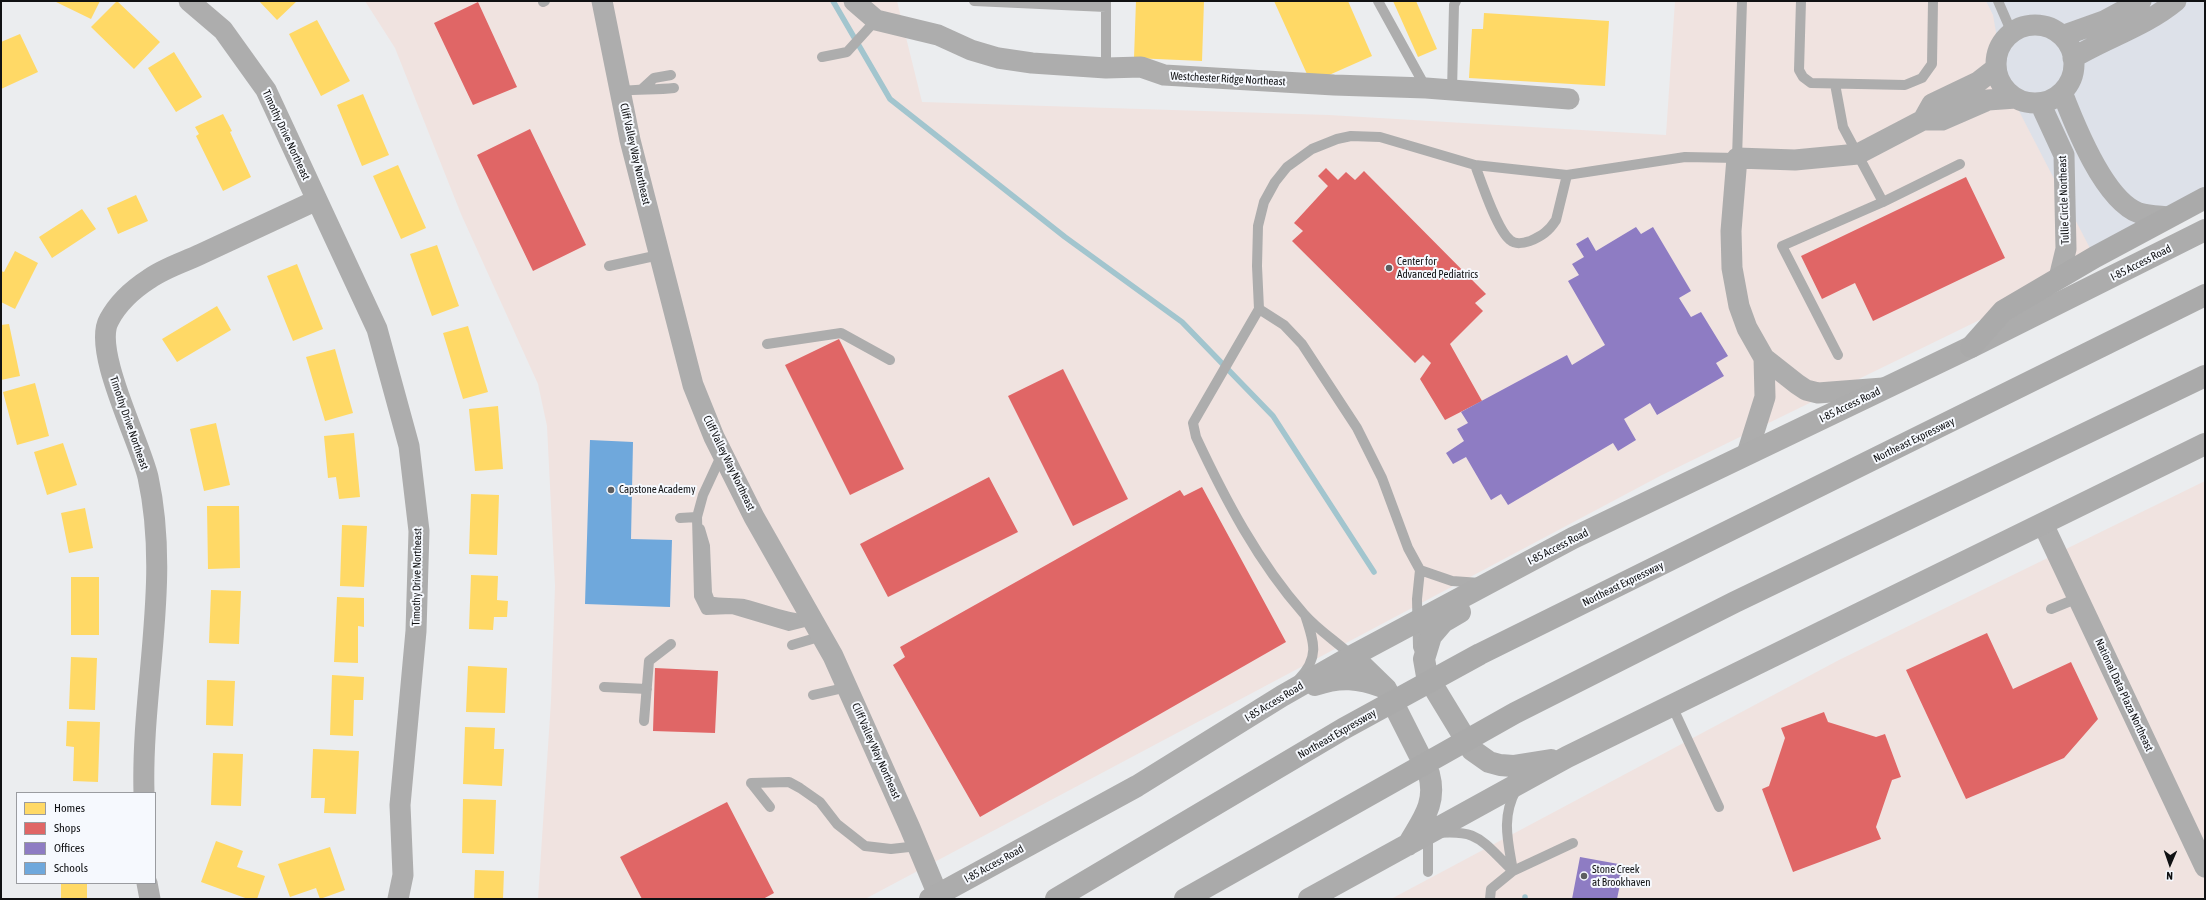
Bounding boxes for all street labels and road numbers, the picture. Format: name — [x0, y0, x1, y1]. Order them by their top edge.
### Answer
street label: Westchester Ridge Northeast — [1170, 69, 1286, 89]
street label: Timothy Drive Northeast — [259, 88, 313, 182]
street label: Cliff Valley Way Northeast — [617, 102, 653, 206]
street label: Tullie Circle Northeast — [2056, 155, 2072, 245]
street label: I-85 Access Road — [2109, 242, 2173, 284]
street label: Timothy Drive Northeast — [107, 374, 151, 472]
street label: I-85 Access Road — [1817, 385, 1883, 425]
street label: Cliff Valley Way Northeast — [700, 413, 758, 513]
street label: Northeast Expressway — [1871, 415, 1957, 465]
street label: I-85 Access Road — [1526, 526, 1590, 568]
street label: Timothy Drive Northeast — [410, 528, 424, 626]
street label: Northeast Expressway — [1580, 559, 1666, 609]
street label: National Data Plaza Northeast — [2092, 637, 2156, 753]
street label: I-85 Access Road — [1242, 679, 1306, 725]
street label: Cliff Valley Way Northeast — [849, 701, 903, 801]
street label: Northeast Expressway — [1295, 706, 1379, 762]
street label: I-85 Access Road — [962, 842, 1026, 886]

